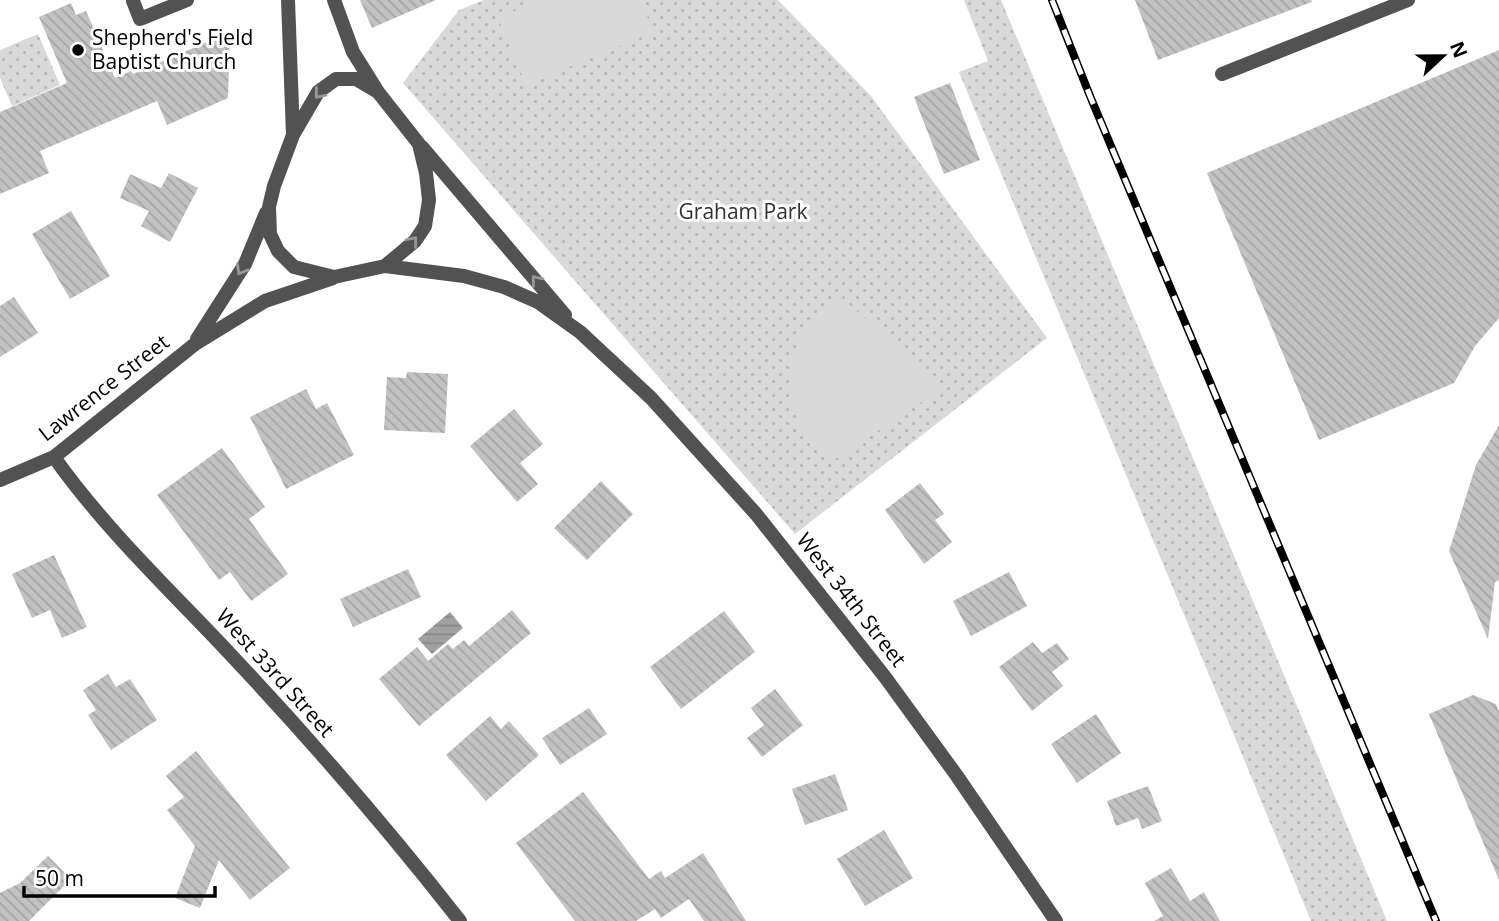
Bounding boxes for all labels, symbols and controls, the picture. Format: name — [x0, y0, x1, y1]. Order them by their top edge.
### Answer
north arrow — [1408, 21, 1478, 91]
place label: Shepherd's Field Baptist Church — [92, 23, 253, 75]
text: N — [1444, 38, 1474, 62]
marker: Shepherd's Field Baptist Church — [70, 42, 86, 58]
one-way arrow — [315, 86, 328, 98]
park label: Graham Park — [679, 197, 807, 225]
one-way arrow — [405, 236, 417, 249]
one-way arrow — [236, 262, 249, 275]
one-way arrow — [532, 275, 544, 288]
street label: Lawrence Street — [32, 328, 174, 447]
street label: West 34th Street — [791, 527, 913, 672]
street label: West 33rd Street — [211, 602, 341, 743]
scale bar — [24, 855, 215, 899]
text: 50 m — [35, 864, 84, 892]

